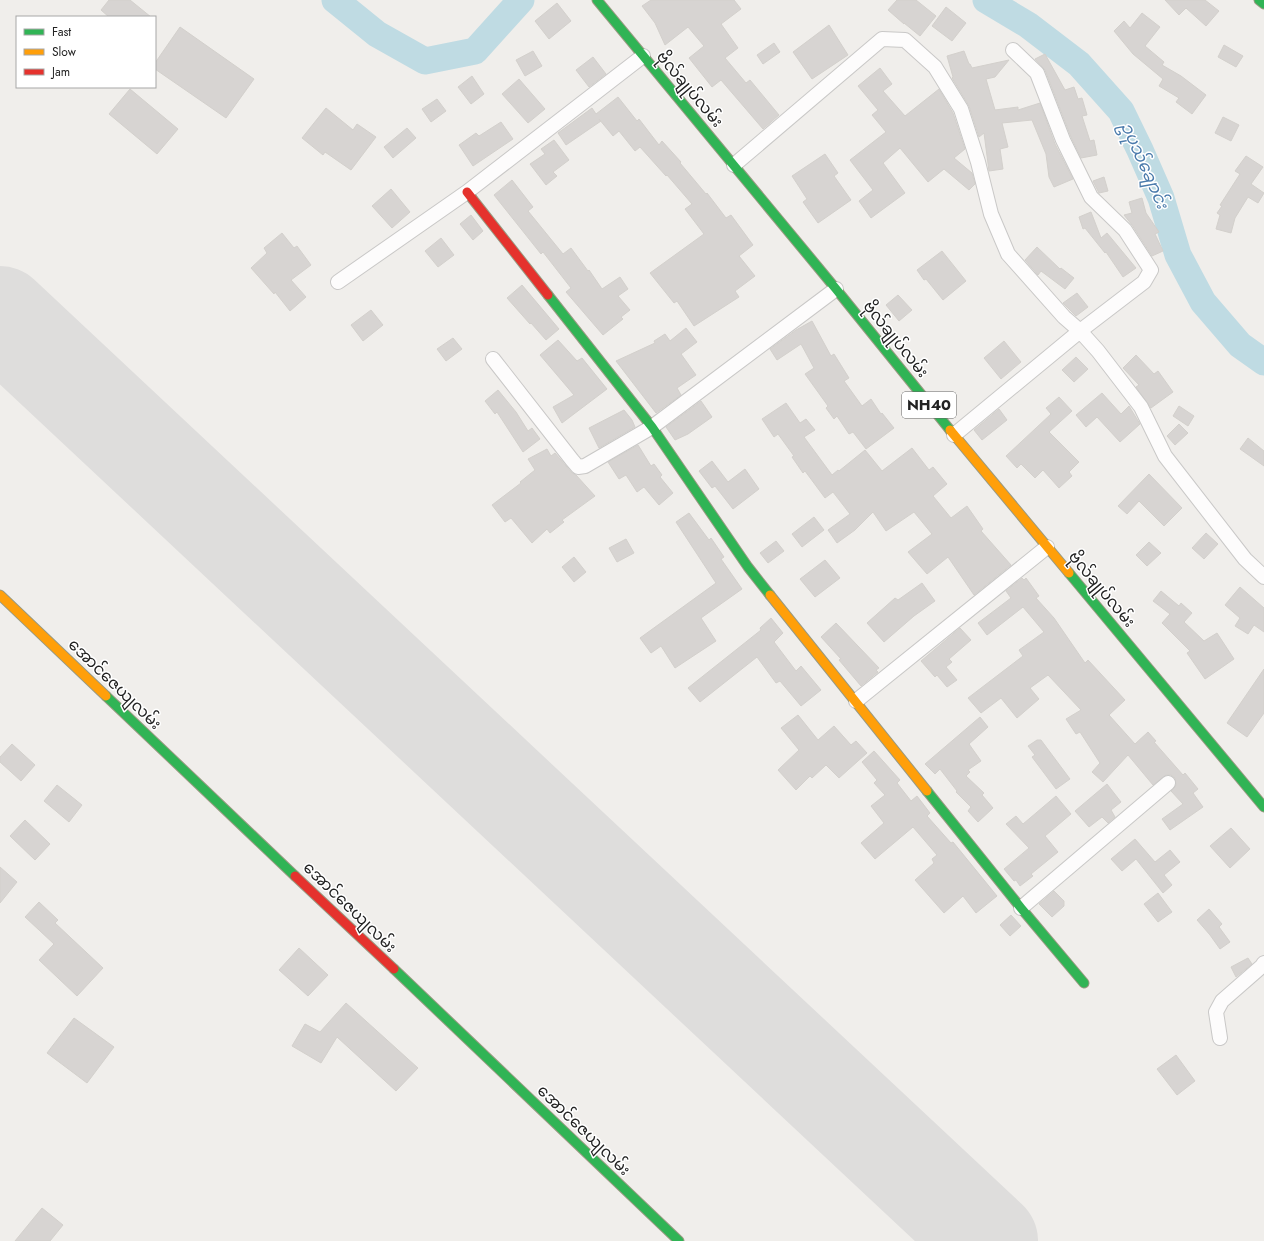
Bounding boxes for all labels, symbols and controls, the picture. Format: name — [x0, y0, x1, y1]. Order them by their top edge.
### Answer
legend — [16, 16, 156, 88]
text: Fast — [52, 23, 71, 41]
text: Slow — [52, 43, 77, 61]
street label: ဗိုလ်ချုပ်လမ်း — [649, 46, 729, 134]
text: Jam — [50, 63, 70, 81]
water label: ဥပုသ်ချောင်း — [1113, 118, 1175, 214]
street label: ဗိုလ်ချုပ်လမ်း — [855, 296, 934, 384]
road number: NH40 — [902, 392, 956, 418]
street label: ဗိုလ်ချုပ်လမ်း — [1061, 546, 1141, 634]
street label: အောင်ဇေယျလမ်း — [62, 633, 167, 736]
street label: အောင်ဇေယျလမ်း — [297, 856, 402, 959]
street label: အောင်ဇေယျလမ်း — [531, 1079, 636, 1182]

